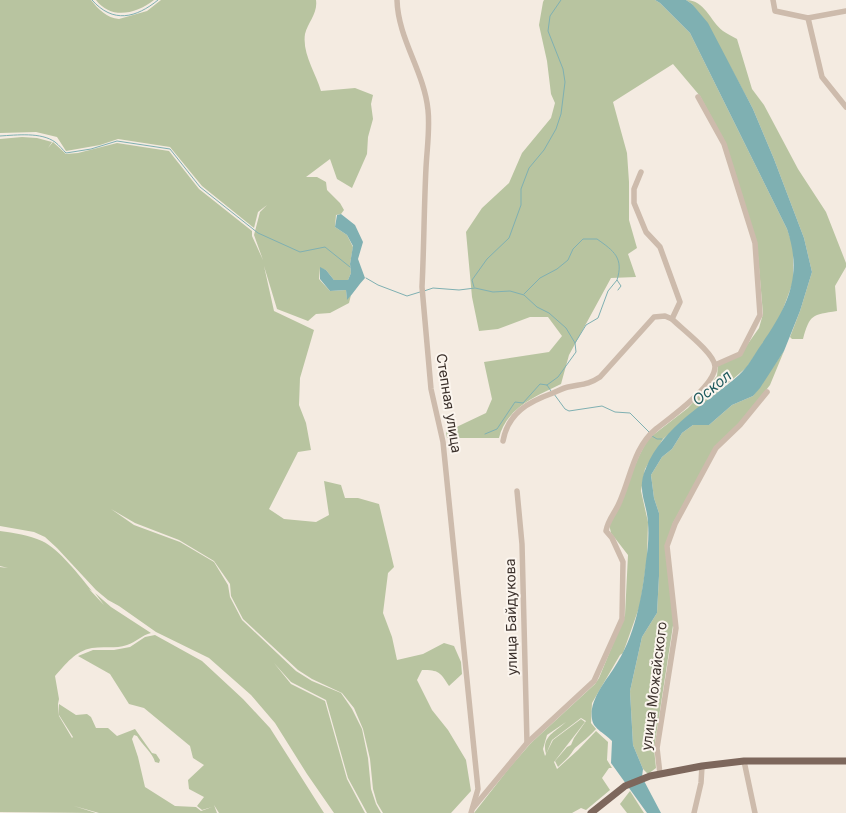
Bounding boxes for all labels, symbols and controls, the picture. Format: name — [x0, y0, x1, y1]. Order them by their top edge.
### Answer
street label: Степная улица — [433, 352, 466, 454]
water label: Оскол — [688, 366, 736, 409]
street label: улица Байдукова — [501, 558, 520, 676]
street label: улица Можайского — [637, 620, 670, 751]

